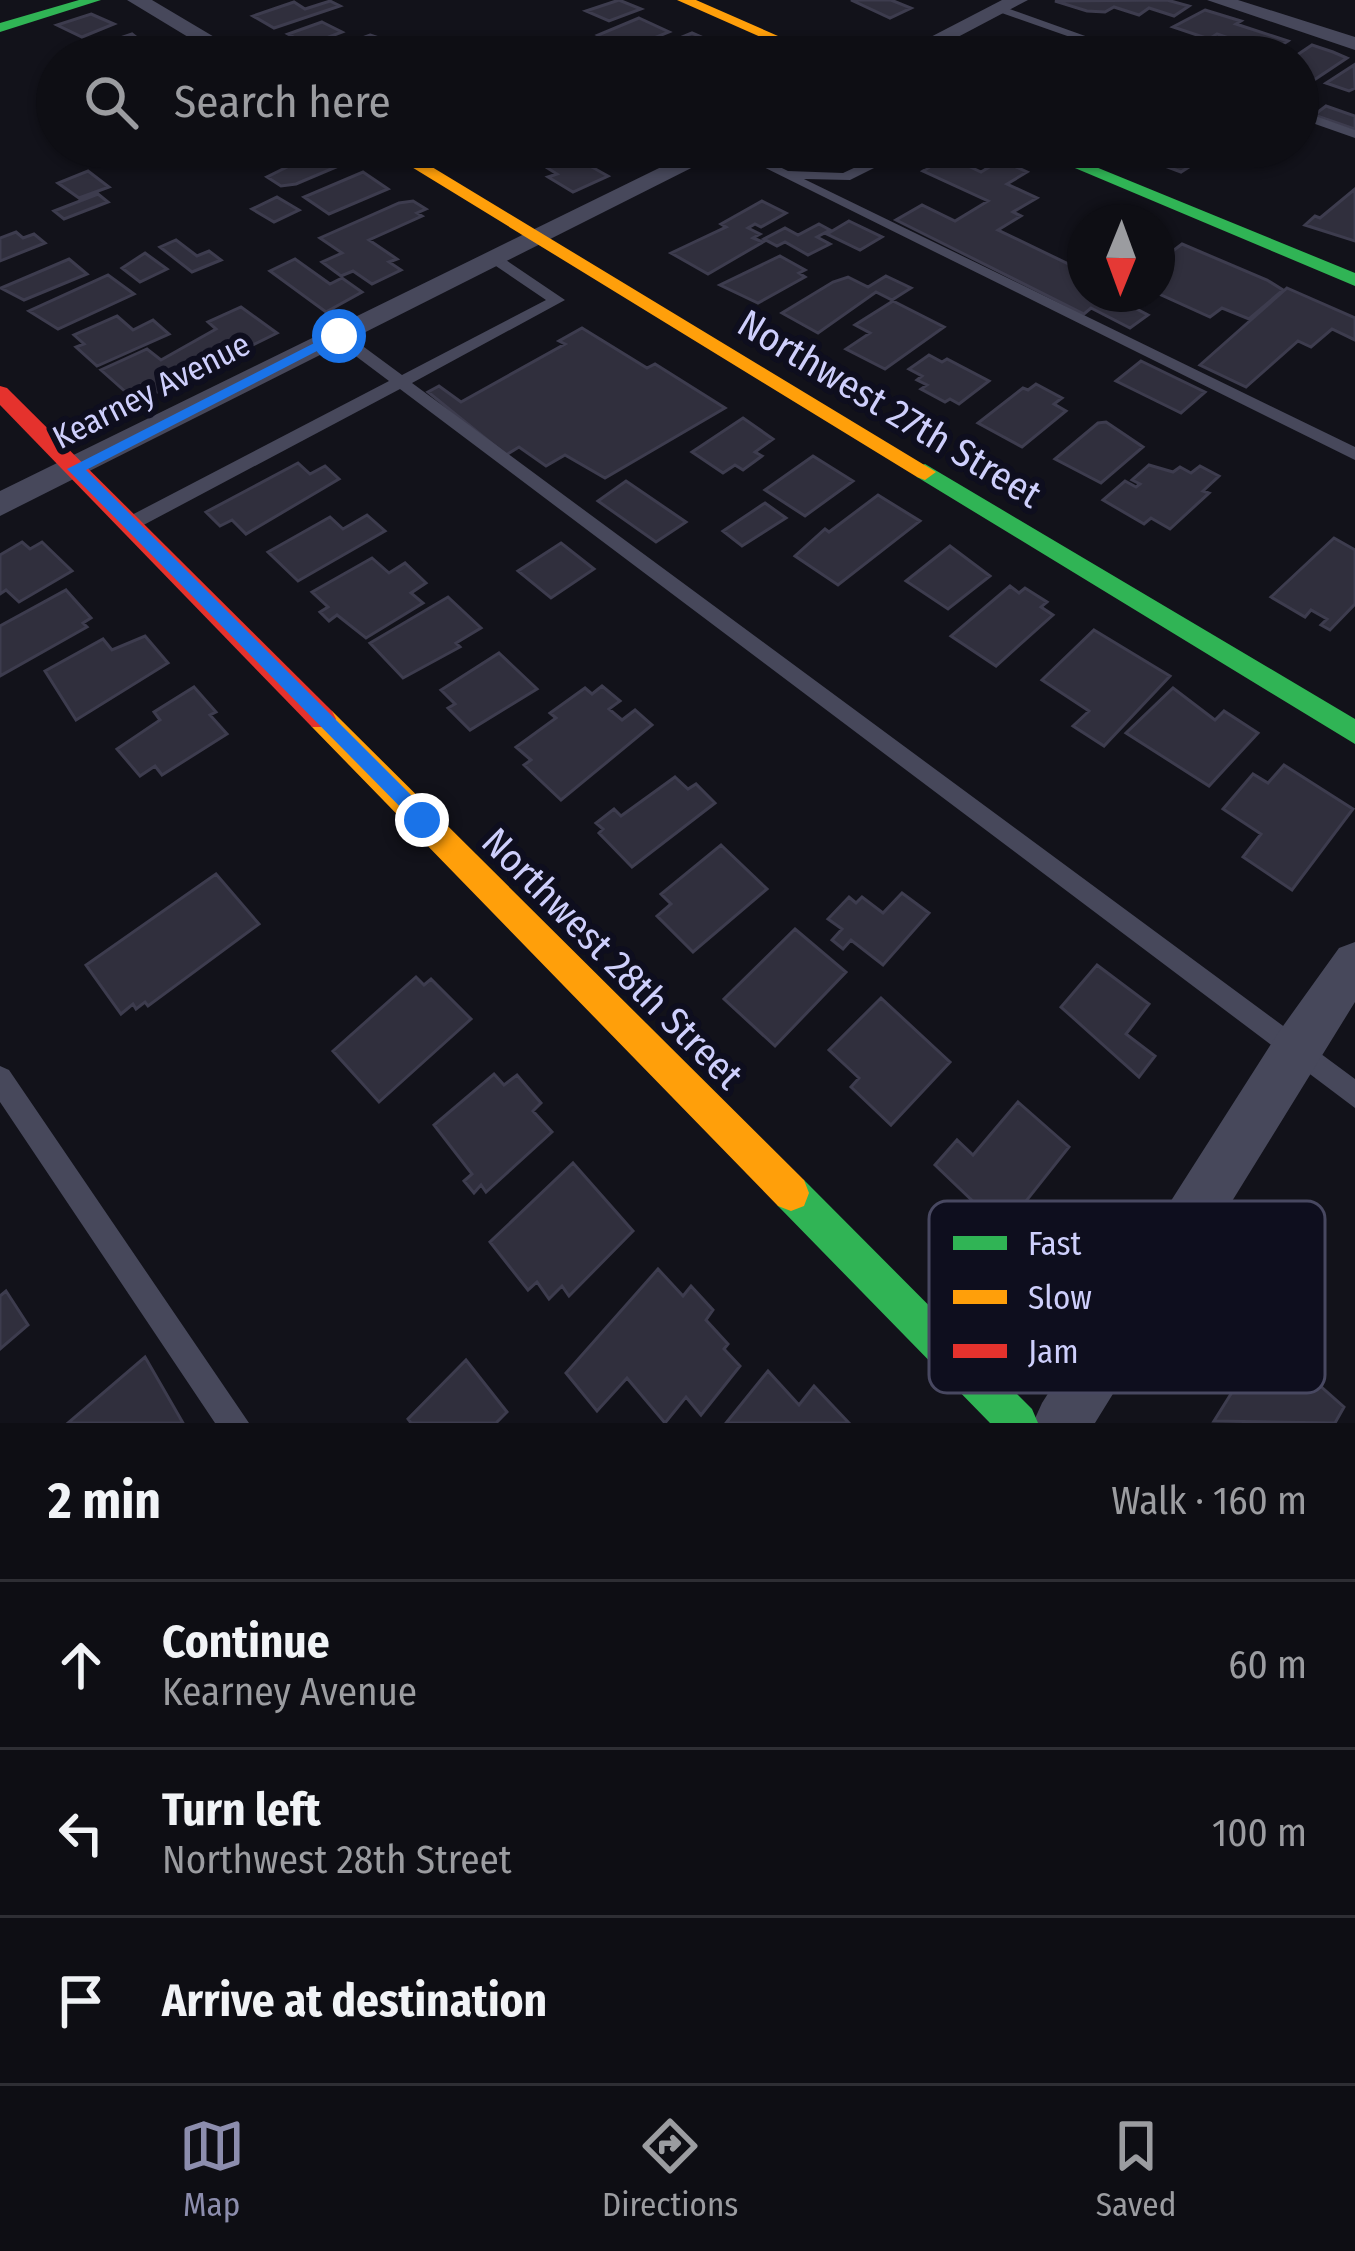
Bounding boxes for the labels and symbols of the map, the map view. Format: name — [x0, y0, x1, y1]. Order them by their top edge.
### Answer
north arrow — [1067, 204, 1175, 312]
street label: Northwest 27th Street — [730, 300, 1050, 518]
route start — [312, 309, 366, 363]
street label: Kearney Avenue — [46, 324, 257, 458]
route end — [395, 793, 449, 847]
street label: Northwest 28th Street — [472, 819, 752, 1099]
legend — [929, 1201, 1325, 1393]
text: Fast — [1028, 1224, 1082, 1264]
text: Slow — [1028, 1278, 1092, 1318]
text: Jam — [1028, 1332, 1079, 1372]

